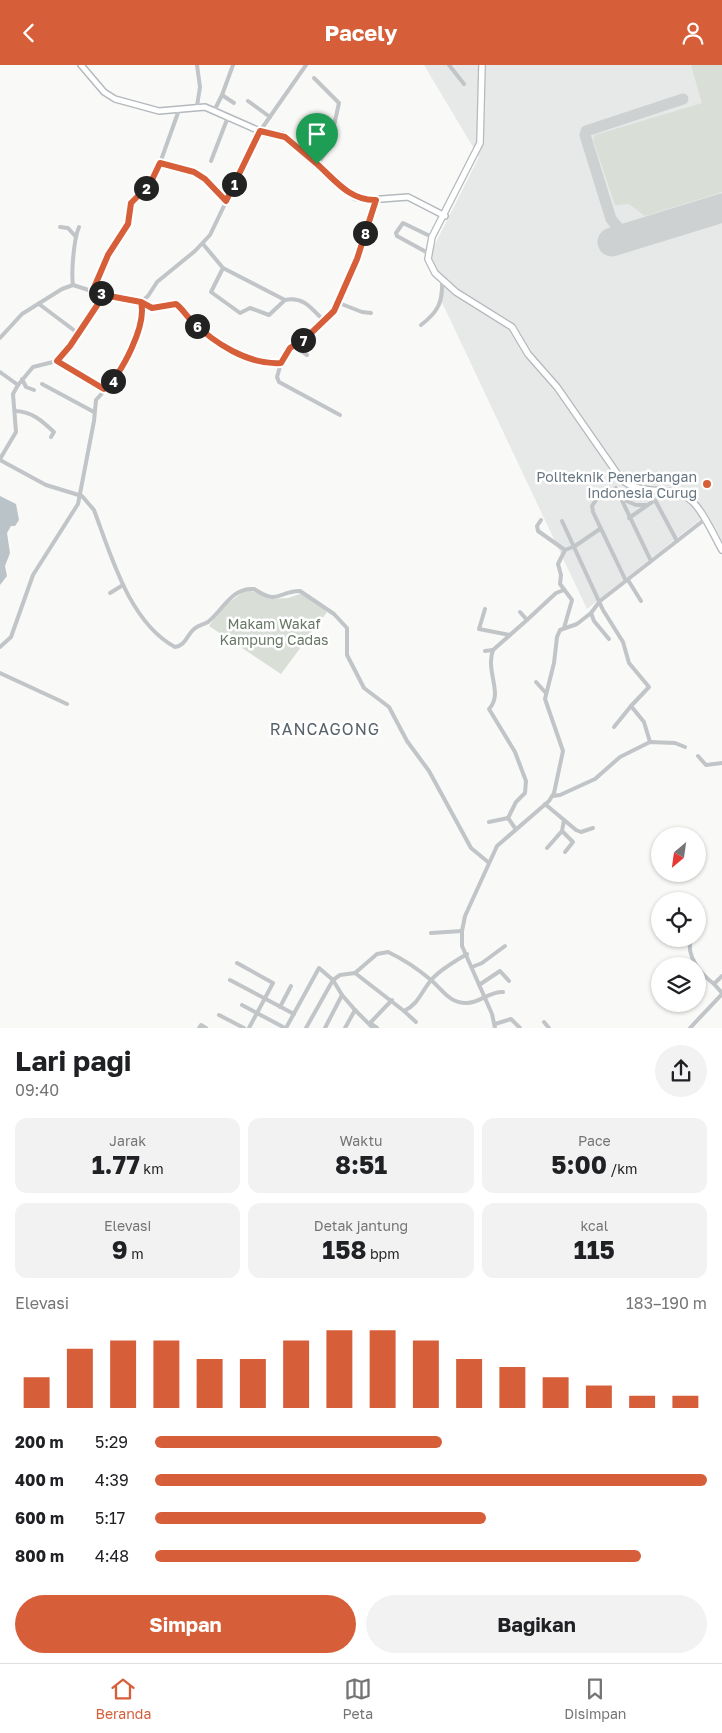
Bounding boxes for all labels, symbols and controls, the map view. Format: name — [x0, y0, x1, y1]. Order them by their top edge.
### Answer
icon: back — [15, 19, 43, 47]
text: Pacely — [325, 19, 397, 46]
icon: person — [679, 19, 707, 47]
pin — [296, 113, 338, 164]
icon: arrive — [303, 120, 331, 148]
pin: 1 — [222, 171, 246, 197]
pin: 2 — [134, 175, 158, 201]
text: 1 — [231, 176, 238, 193]
text: 2 — [142, 180, 151, 197]
pin: 8 — [352, 221, 378, 245]
text: 8 — [361, 225, 370, 242]
pin: 3 — [88, 281, 114, 305]
text: 3 — [97, 285, 106, 302]
pin: 6 — [184, 313, 210, 339]
text: 6 — [193, 318, 202, 335]
pin: 7 — [290, 327, 316, 353]
text: 7 — [300, 332, 307, 349]
pin: 4 — [100, 369, 126, 393]
text: 4 — [109, 373, 118, 390]
place label: Politeknik Penerbangan Indonesia Curug — [536, 468, 697, 501]
marker: Politeknik Penerbangan Indonesia Curug — [701, 478, 713, 490]
park label: Makam Wakaf Kampung Cadas — [220, 615, 329, 648]
district label: RANCAGONG — [270, 719, 380, 739]
north arrow — [651, 827, 706, 883]
map controls — [651, 827, 706, 1012]
button: locate — [651, 892, 706, 947]
button: layers — [651, 957, 706, 1012]
text: Lari pagi — [15, 1044, 131, 1077]
button: share — [655, 1045, 707, 1097]
text: 09:40 — [15, 1080, 59, 1100]
text: Jarak — [109, 1132, 146, 1149]
text: Waktu — [339, 1132, 383, 1149]
text: Pace — [578, 1132, 611, 1149]
text: 1.77 — [92, 1149, 140, 1180]
text: 8:51 — [335, 1149, 387, 1180]
text: 5:00 — [551, 1149, 607, 1180]
text: km — [140, 1160, 164, 1177]
text: /km — [607, 1160, 637, 1177]
text: Elevasi — [104, 1217, 151, 1234]
text: Detak jantung — [314, 1217, 408, 1234]
text: kcal — [580, 1217, 608, 1234]
text: 9 — [112, 1234, 128, 1265]
text: 158 — [322, 1234, 367, 1265]
text: 115 — [574, 1234, 615, 1265]
text: m — [128, 1245, 144, 1262]
text: bpm — [367, 1245, 400, 1262]
text: Elevasi — [15, 1293, 69, 1313]
text: 183–190 m — [626, 1293, 707, 1313]
text: 200 m — [15, 1432, 64, 1452]
text: 5:29 — [95, 1432, 128, 1452]
text: 400 m — [15, 1470, 64, 1490]
text: 4:39 — [95, 1470, 129, 1490]
text: 600 m — [15, 1508, 64, 1528]
text: 5:17 — [95, 1508, 125, 1528]
text: 800 m — [15, 1546, 64, 1566]
text: 4:48 — [95, 1546, 129, 1566]
button: Simpan — [15, 1595, 356, 1653]
button: Bagikan — [366, 1595, 707, 1653]
tab: Beranda — [96, 1675, 151, 1722]
tab: Peta — [342, 1675, 373, 1722]
tab: Disimpan — [564, 1675, 626, 1722]

